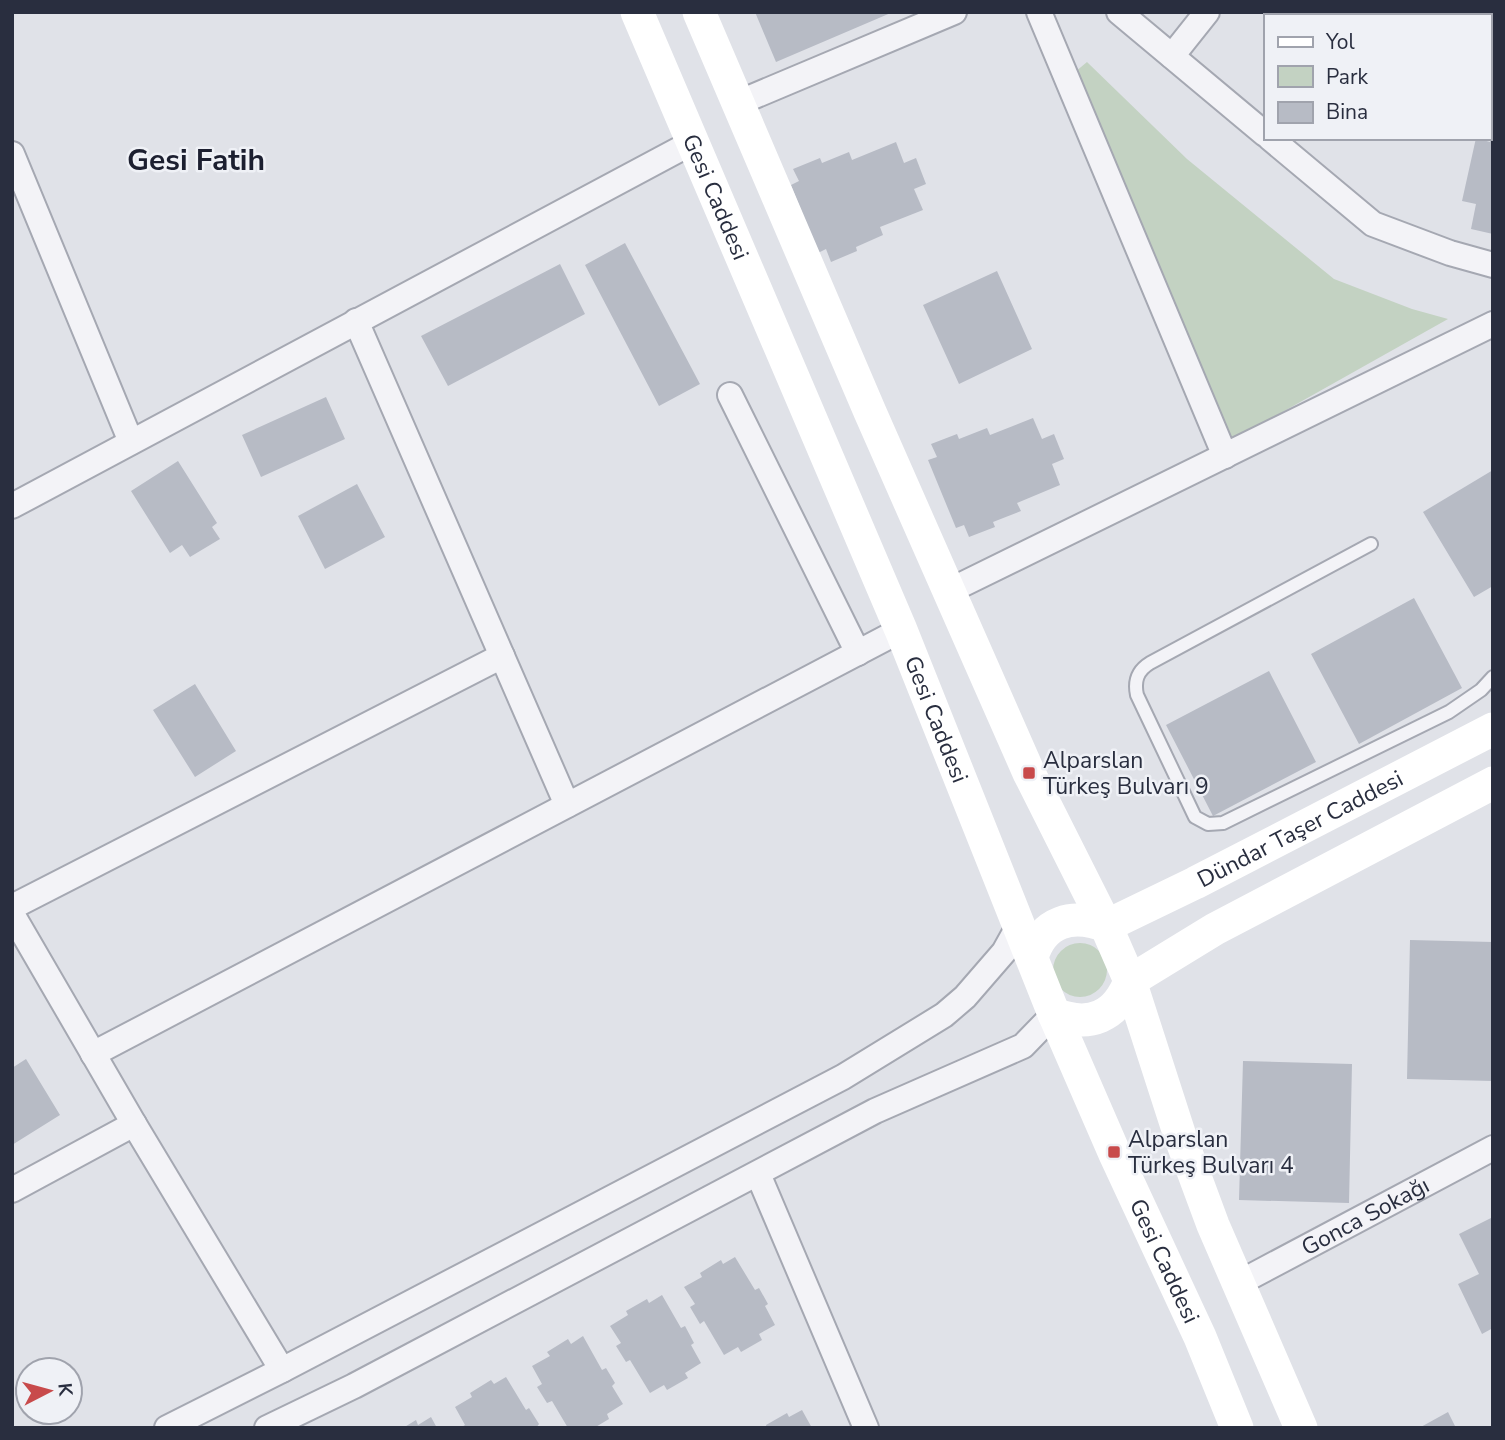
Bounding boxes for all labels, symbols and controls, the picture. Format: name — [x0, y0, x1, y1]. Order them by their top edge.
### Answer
legend — [1264, 14, 1491, 140]
text: Yol — [1325, 28, 1356, 56]
text: Park — [1326, 63, 1368, 91]
text: Bina — [1326, 98, 1368, 126]
street label: Gesi Caddesi — [675, 129, 756, 265]
district label: Gesi Fatih — [127, 140, 265, 181]
street label: Gesi Caddesi — [897, 651, 975, 787]
place label: Alparslan Türkeş Bulvarı 9 — [1043, 745, 1209, 802]
street label: Dündar Taşer Caddesi — [1192, 763, 1408, 895]
marker: Alparslan Türkeş Bulvarı 9 — [1021, 765, 1037, 781]
place label: Alparslan Türkeş Bulvarı 4 — [1128, 1124, 1294, 1181]
marker: Alparslan Türkeş Bulvarı 4 — [1106, 1144, 1122, 1160]
street label: Gonca Sokağı — [1296, 1170, 1435, 1263]
street label: Gesi Caddesi — [1122, 1194, 1207, 1328]
north arrow — [14, 1356, 84, 1426]
text: K — [51, 1382, 79, 1398]

